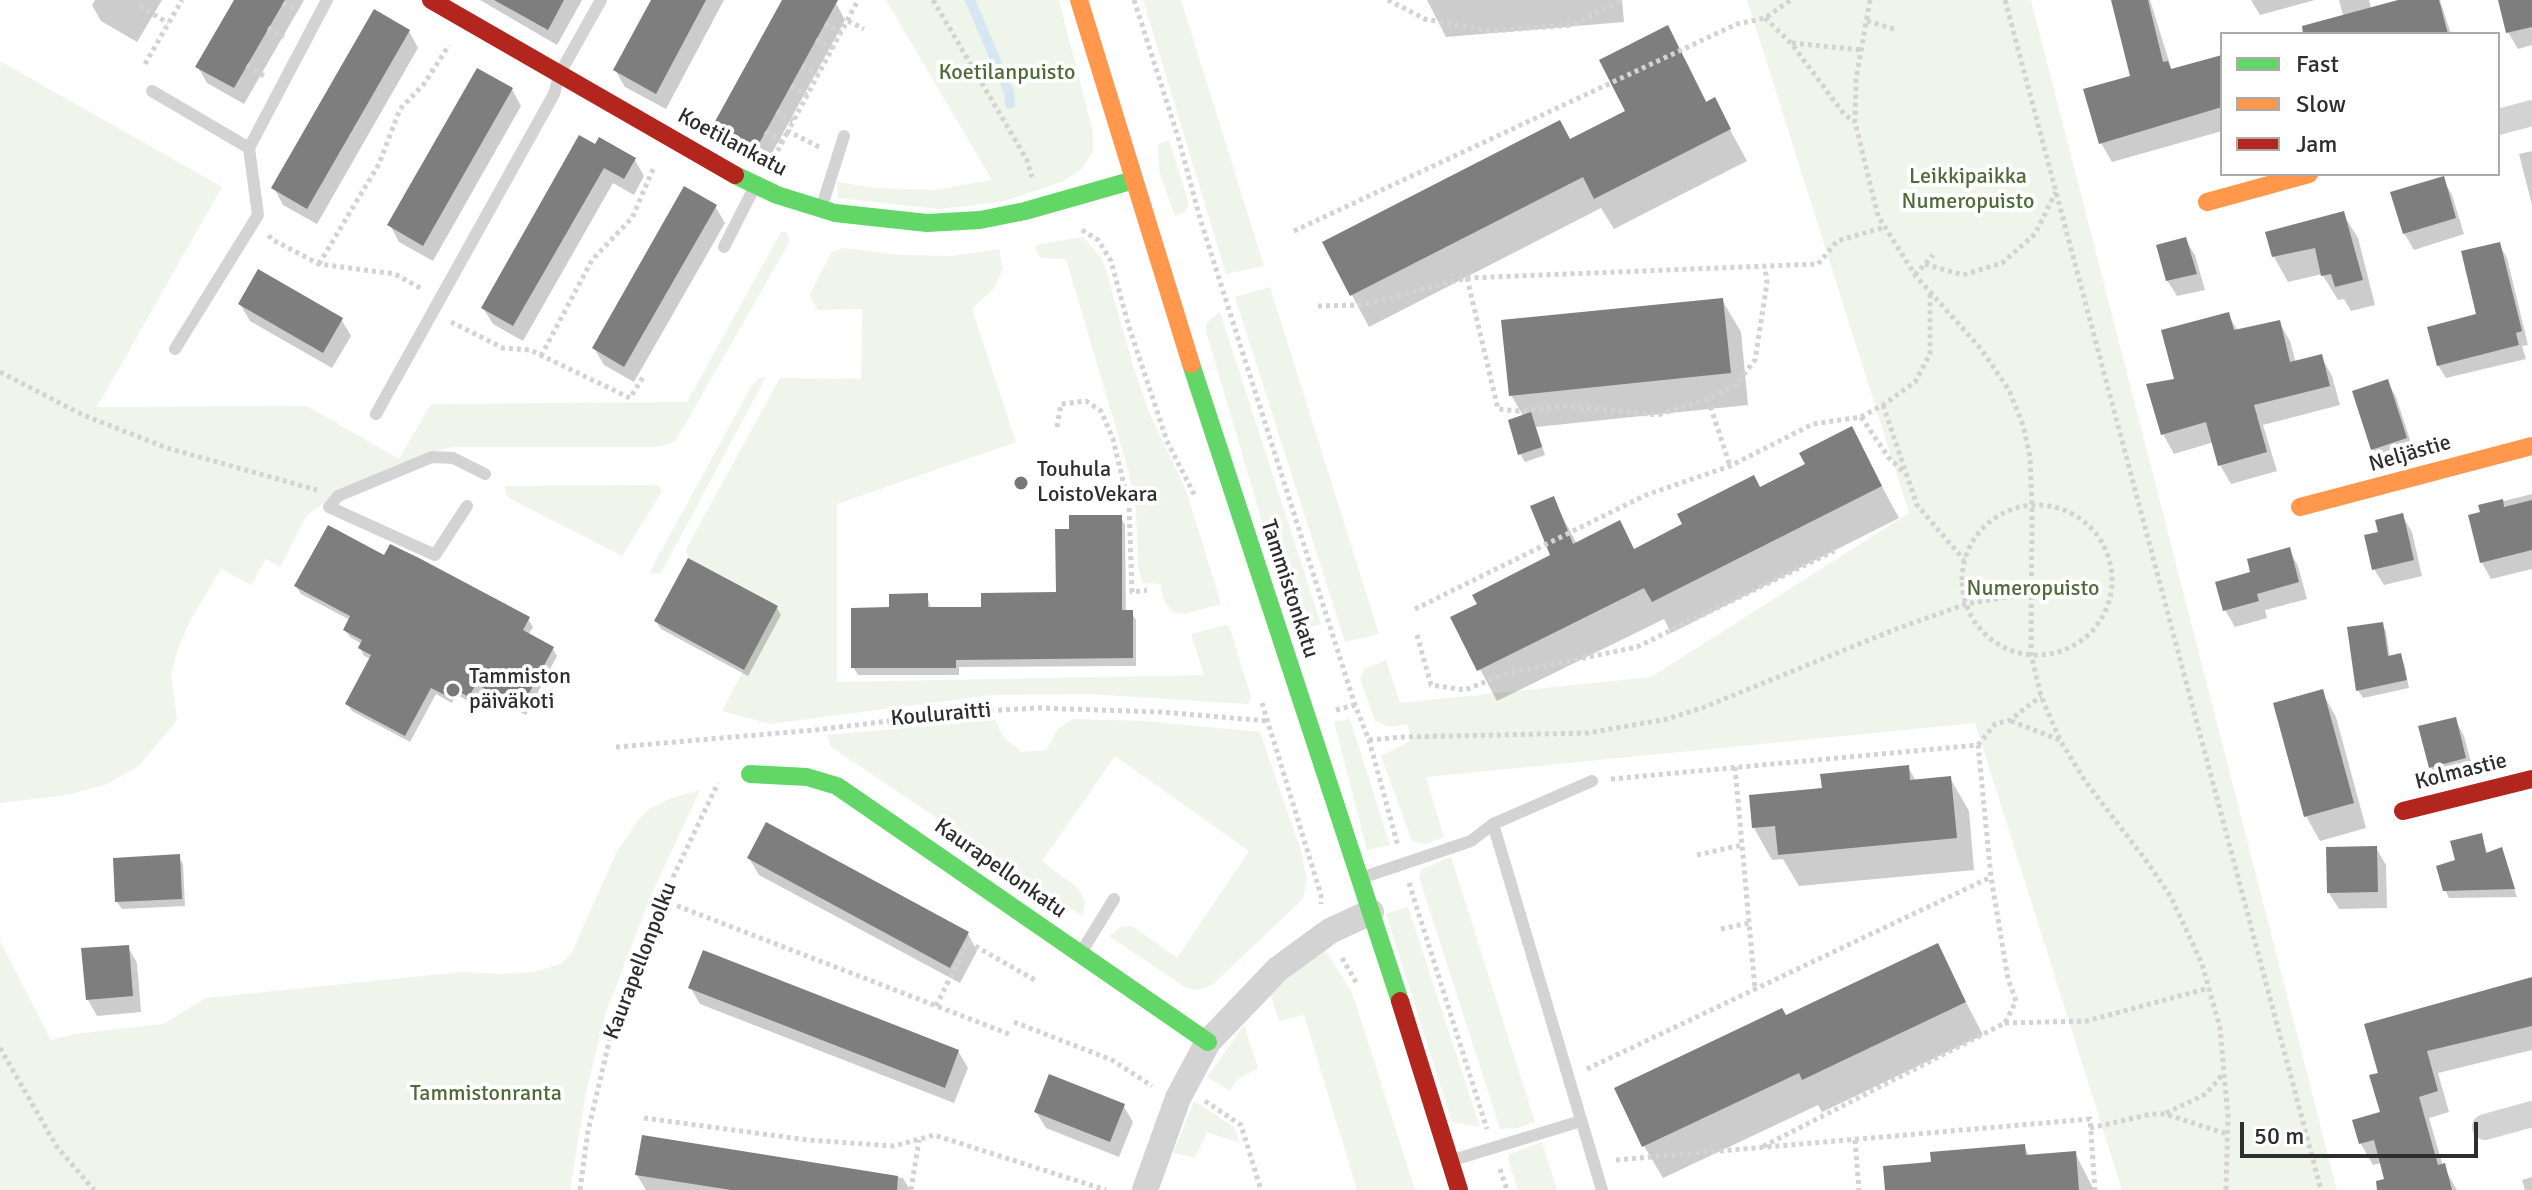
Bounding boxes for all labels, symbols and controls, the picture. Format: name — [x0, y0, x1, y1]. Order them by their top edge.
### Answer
legend — [2220, 32, 2500, 176]
text: Fast — [2296, 49, 2339, 79]
park label: Koetilanpuisto — [939, 60, 1075, 86]
text: Slow — [2296, 89, 2346, 119]
street label: Koetilankatu — [673, 103, 791, 183]
text: Jam — [2296, 129, 2337, 159]
park label: Leikkipaikka Numeropuisto — [1902, 164, 2034, 216]
street label: Neljästie — [2366, 430, 2454, 478]
place label: Touhula LoistoVekara — [1037, 457, 1158, 508]
marker: Touhula LoistoVekara — [1012, 474, 1030, 492]
street label: Tammistonkatu — [1254, 517, 1324, 661]
park label: Numeropuisto — [1967, 576, 2099, 602]
place label: Tammiston päiväkoti — [469, 664, 571, 716]
marker: Tammiston päiväkoti — [444, 681, 462, 699]
street label: Kouluraitti — [890, 697, 992, 733]
street label: Kolmastie — [2412, 748, 2510, 796]
street label: Kaurapellonkatu — [929, 814, 1071, 924]
street label: Kaurapellonpolku — [599, 879, 683, 1043]
park label: Tammistonranta — [410, 1081, 562, 1107]
scale bar — [2244, 1106, 2482, 1156]
text: 50 m — [2254, 1121, 2304, 1151]

